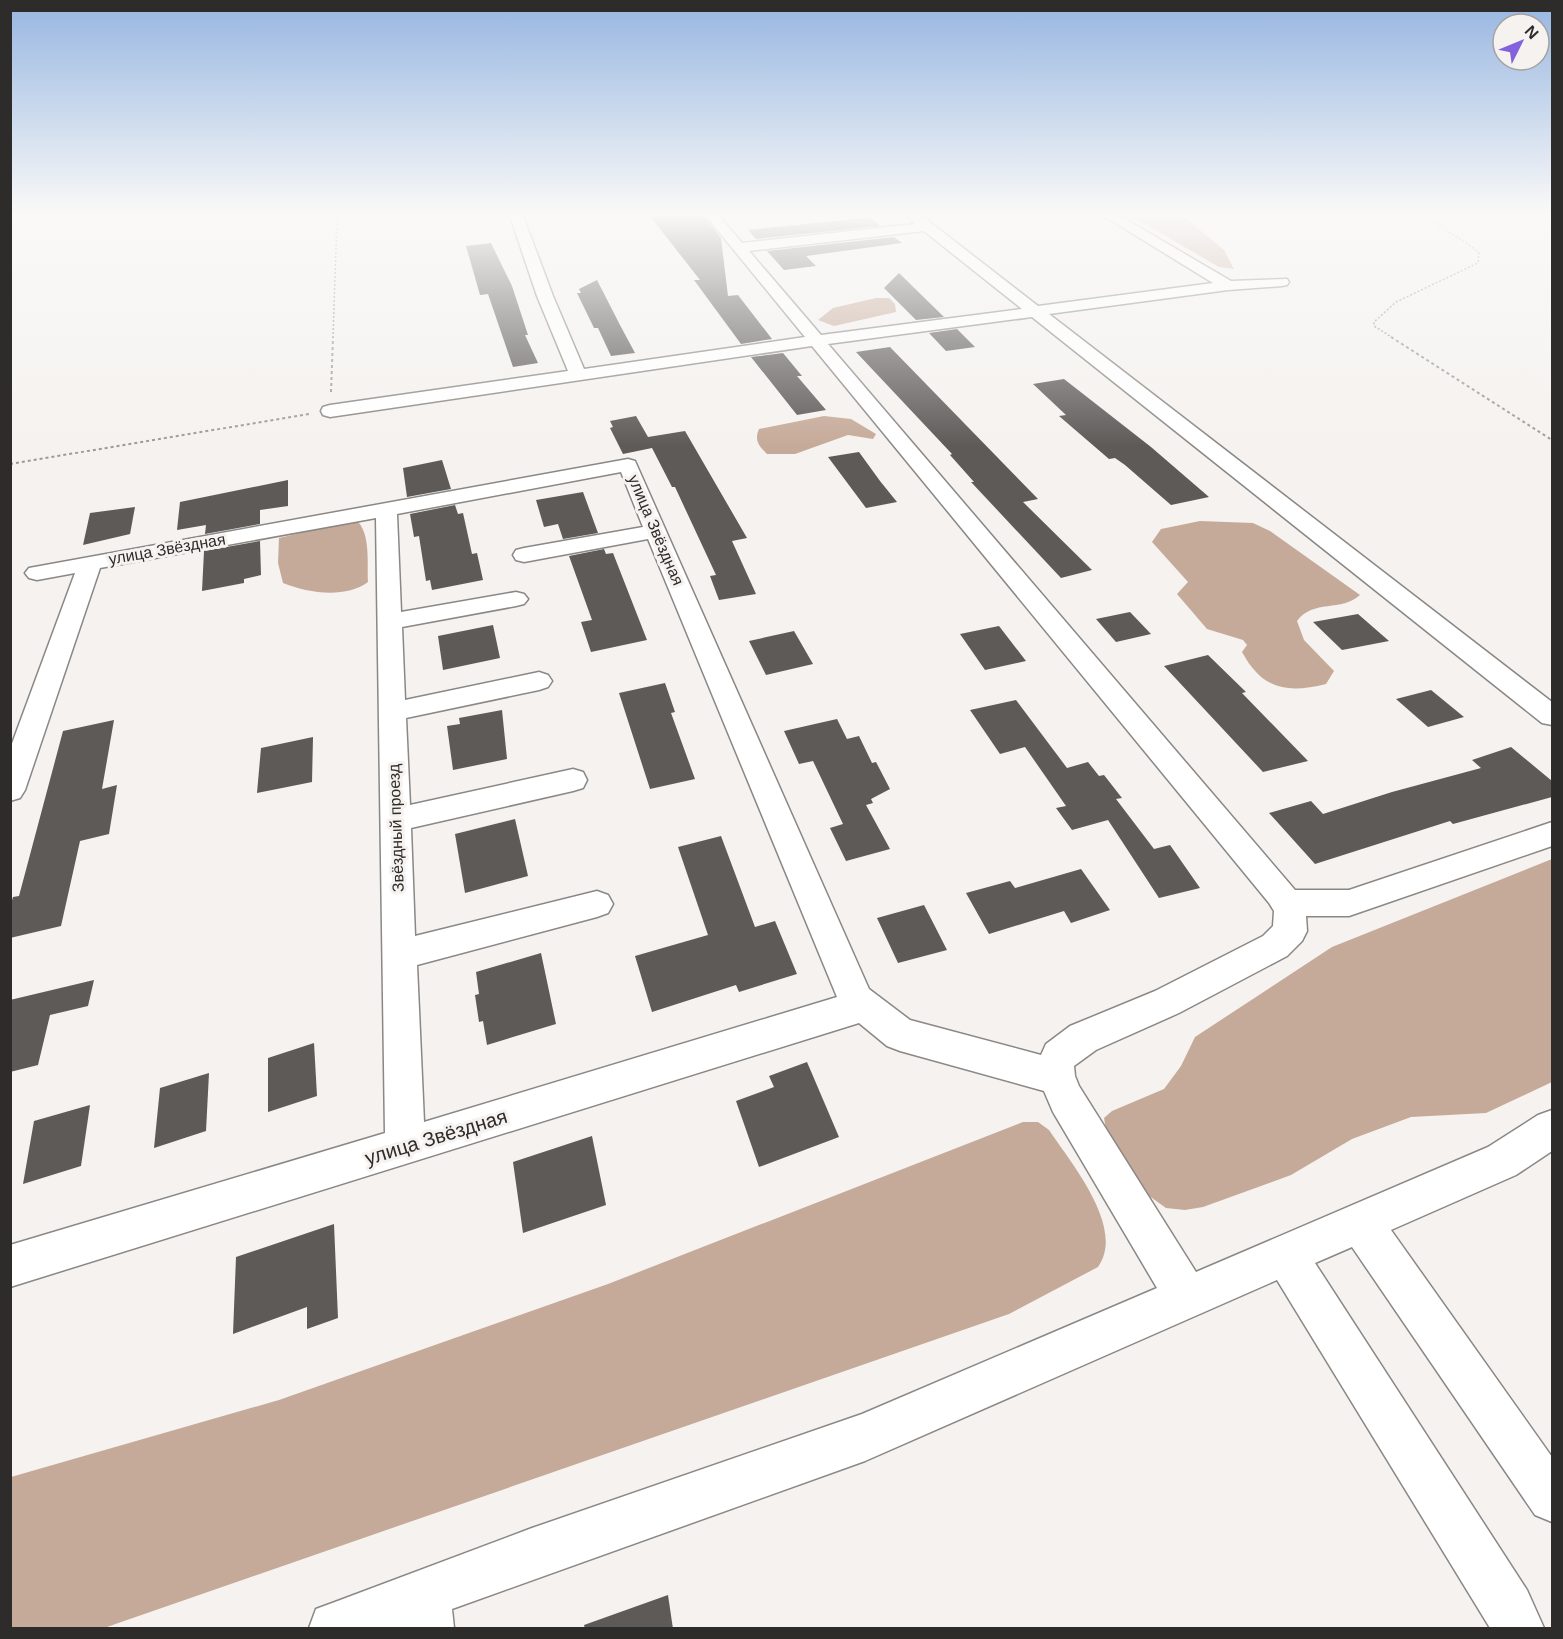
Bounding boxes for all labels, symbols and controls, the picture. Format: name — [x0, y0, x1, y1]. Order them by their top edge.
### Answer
north arrow — [1491, 12, 1551, 72]
text: N — [1521, 22, 1542, 42]
street label: улица Звёздная — [625, 472, 687, 588]
street label: улица Звёздная — [107, 530, 227, 568]
street label: Звёздный проезд — [385, 763, 407, 892]
street label: улица Звёздная — [362, 1105, 510, 1169]

